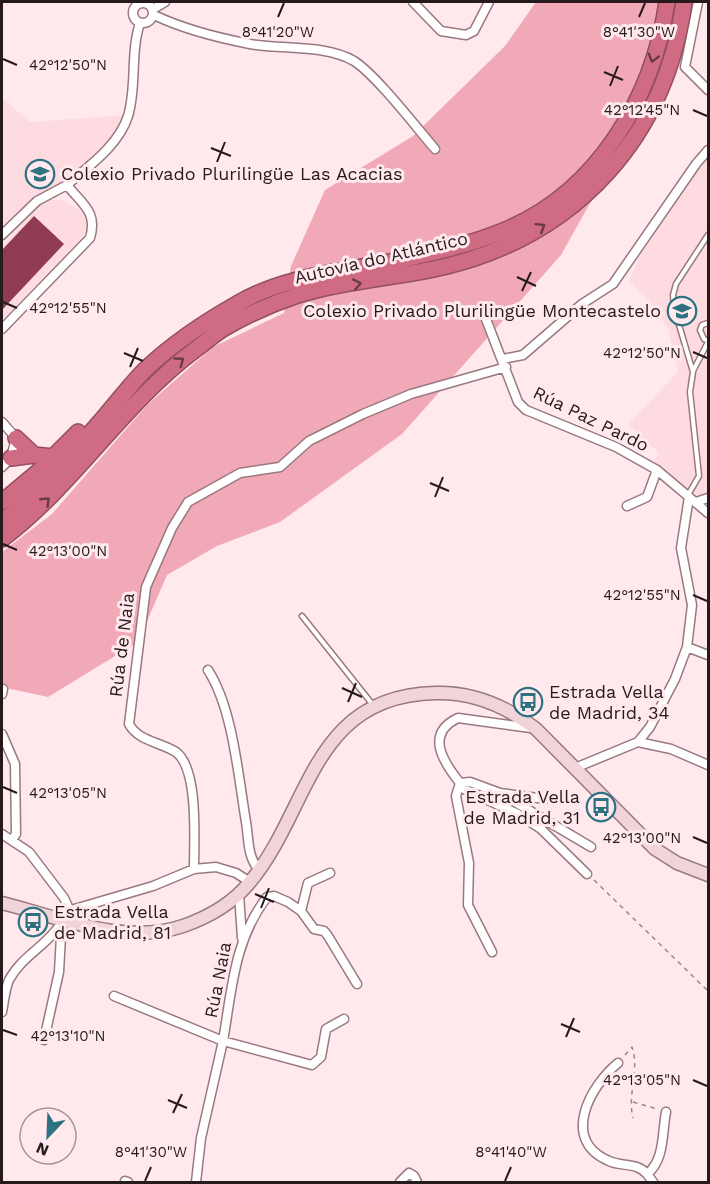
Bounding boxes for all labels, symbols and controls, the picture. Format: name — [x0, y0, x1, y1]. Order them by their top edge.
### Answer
text: 8°41'20"W — [242, 23, 314, 41]
text: 8°41'30"W — [603, 23, 675, 41]
one-way arrow — [648, 53, 661, 63]
text: 42°12'50"N — [29, 56, 107, 74]
text: 42°12'45"N — [604, 101, 680, 119]
school or university icon: Colexio Privado Plurilingüe Las Acacias — [24, 158, 56, 190]
place label: Colexio Privado Plurilingüe Las Acacias — [61, 163, 402, 184]
one-way arrow — [535, 223, 546, 234]
street label: Autovía do Atlántico — [292, 227, 470, 288]
one-way arrow — [351, 278, 361, 291]
school or university icon: Colexio Privado Plurilingüe Montecastelo — [666, 295, 698, 327]
text: 42°12'55"N — [29, 299, 107, 317]
place label: Colexio Privado Plurilingüe Montecastelo — [303, 300, 661, 321]
text: 42°12'50"N — [603, 344, 681, 362]
one-way arrow — [174, 357, 185, 368]
street label: Rúa Paz Pardo — [530, 381, 652, 456]
one-way arrow — [38, 498, 49, 509]
text: 42°13'00"N — [29, 542, 107, 560]
text: 42°12'55"N — [603, 586, 681, 604]
street label: Rúa de Naia — [105, 592, 138, 698]
place label: Estrada Vella de Madrid, 34 — [549, 681, 669, 723]
bus stop icon: Estrada Vella de Madrid, 34 — [512, 686, 544, 718]
text: 42°13'05"N — [29, 784, 107, 802]
place label: Estrada Vella de Madrid, 31 — [464, 786, 580, 828]
bus stop icon: Estrada Vella de Madrid, 31 — [585, 791, 617, 823]
text: 42°13'00"N — [603, 829, 681, 847]
place label: Estrada Vella de Madrid, 81 — [54, 901, 171, 943]
bus stop icon: Estrada Vella de Madrid, 81 — [17, 906, 49, 938]
street label: Rúa Naia — [200, 940, 235, 1020]
text: 42°13'10"N — [30, 1027, 106, 1045]
text: 42°13'05"N — [603, 1071, 681, 1089]
north arrow — [18, 1106, 78, 1166]
text: N — [33, 1138, 52, 1160]
text: 8°41'30"W — [115, 1143, 187, 1161]
text: 8°41'40"W — [475, 1143, 547, 1161]

